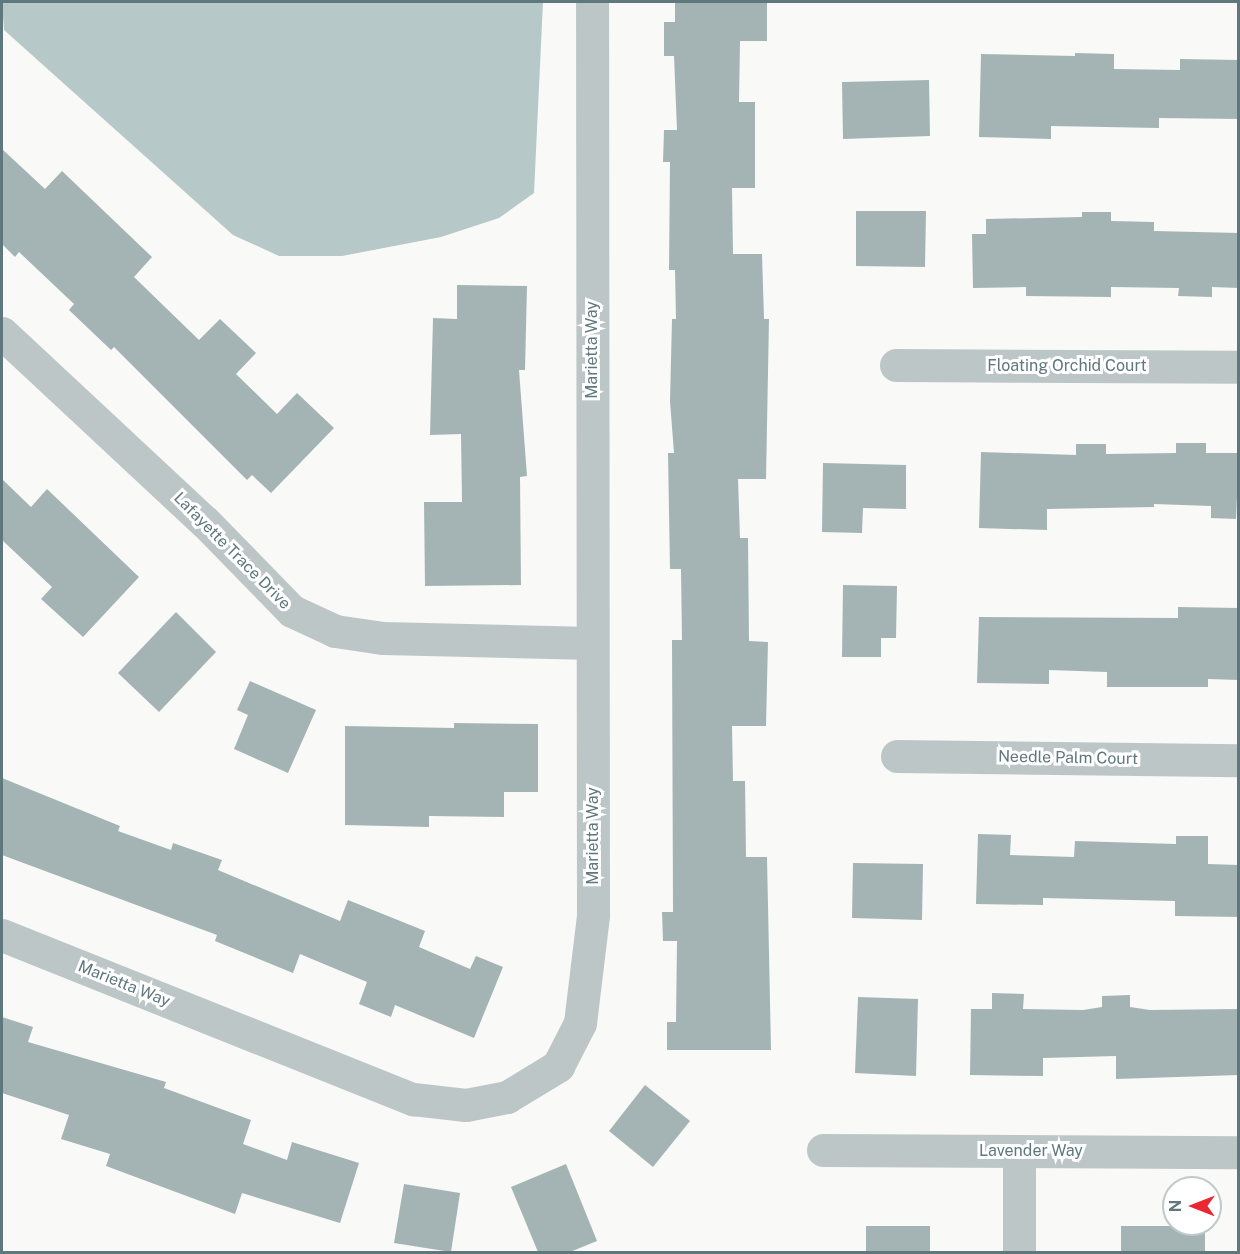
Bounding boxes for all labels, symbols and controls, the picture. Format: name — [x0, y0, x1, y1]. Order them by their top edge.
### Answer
street label: Marietta Way — [582, 301, 602, 399]
street label: Floating Orchid Court — [987, 356, 1147, 376]
street label: Lafayette Trace Drive — [169, 488, 295, 614]
street label: Needle Palm Court — [998, 747, 1138, 769]
street label: Marietta Way — [583, 787, 603, 885]
street label: Marietta Way — [75, 957, 173, 1011]
street label: Lavender Way — [979, 1141, 1083, 1161]
north arrow — [1162, 1176, 1222, 1236]
text: N — [1166, 1200, 1185, 1212]

